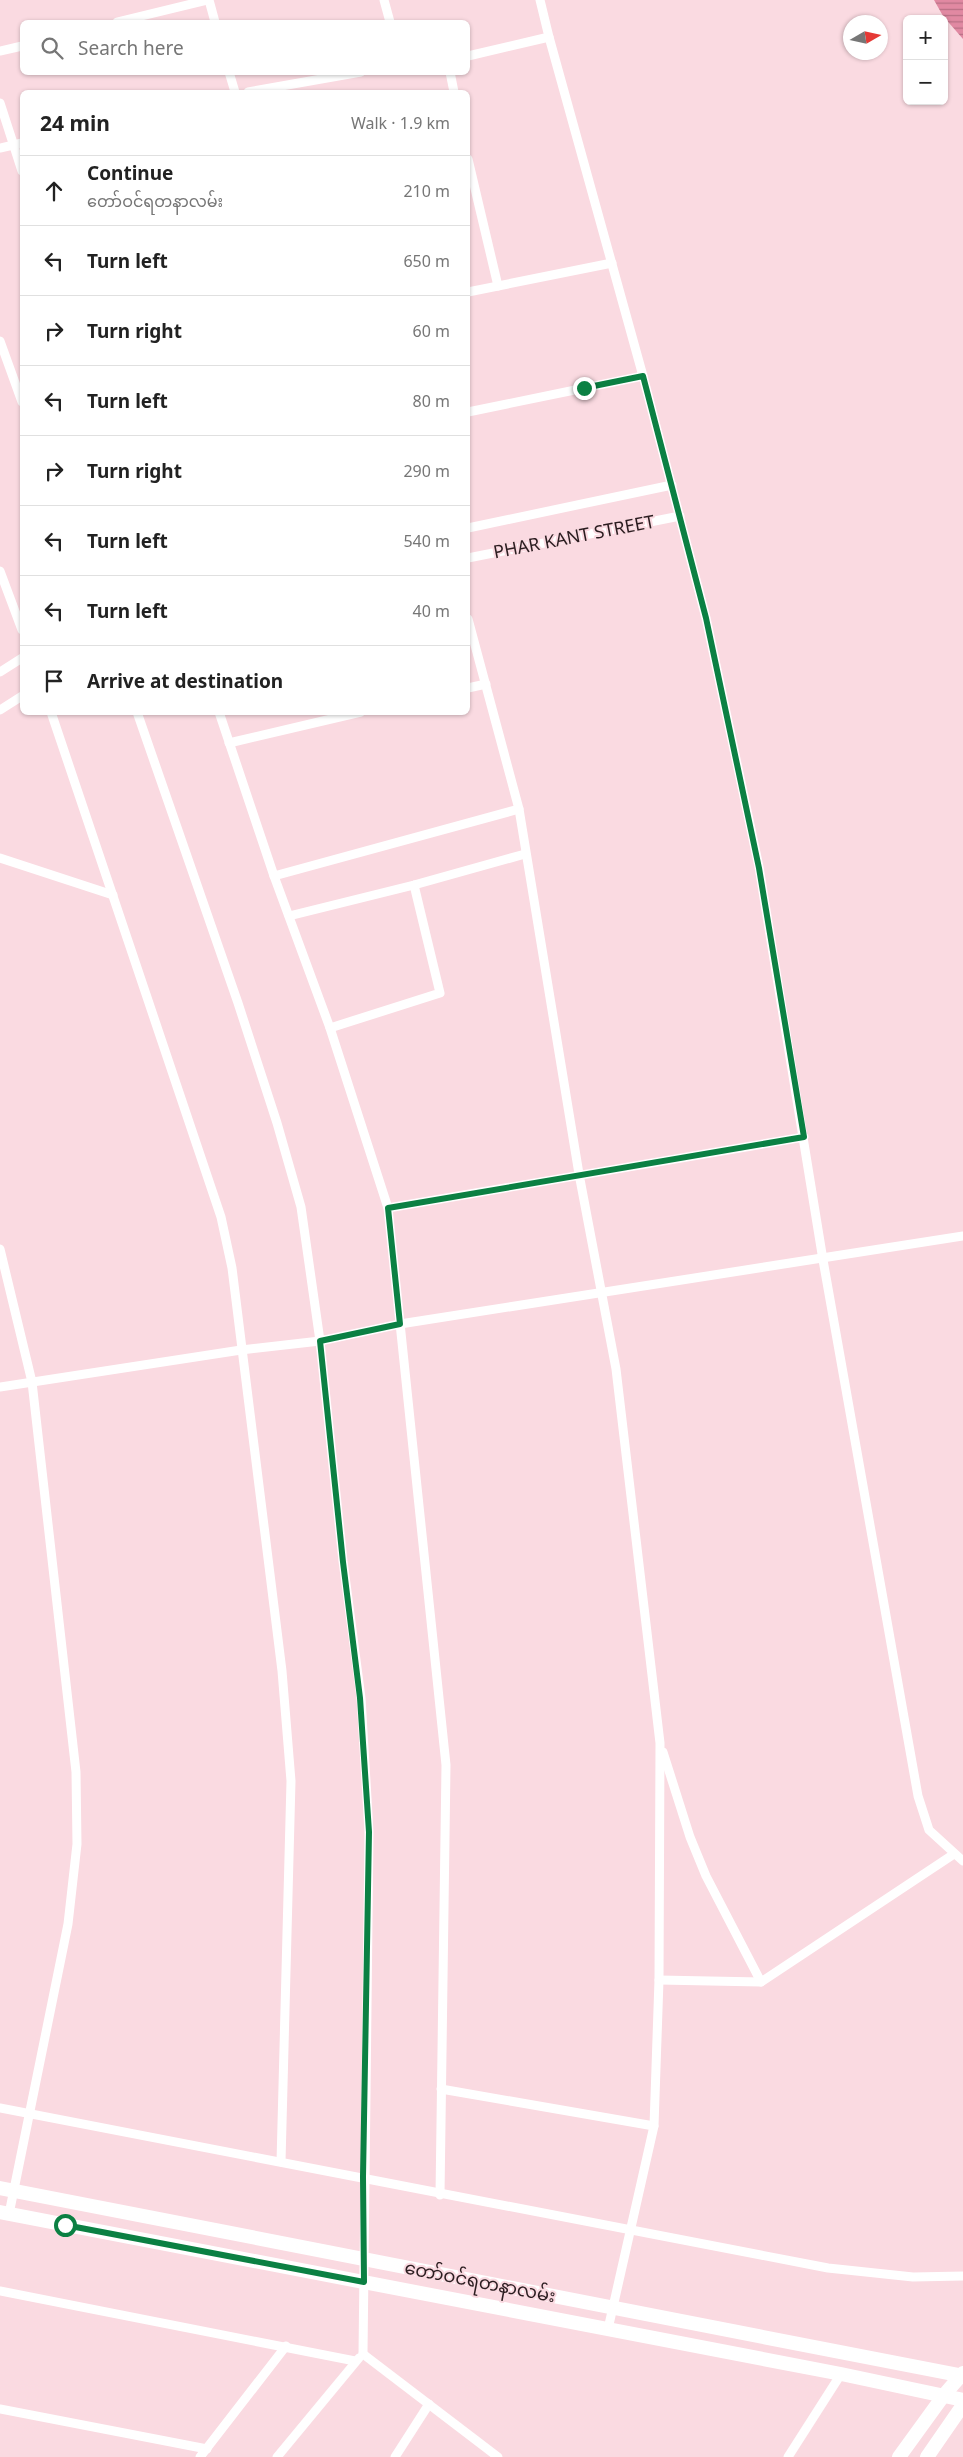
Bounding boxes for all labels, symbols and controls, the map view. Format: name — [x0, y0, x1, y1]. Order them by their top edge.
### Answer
north arrow — [843, 15, 888, 60]
map controls — [903, 15, 948, 105]
button: + — [903, 15, 948, 60]
search box — [20, 20, 470, 75]
icon: search — [38, 34, 66, 62]
text: Search here — [78, 35, 184, 61]
button: − — [903, 60, 948, 105]
text: 24 min — [40, 109, 110, 137]
text: Walk · 1.9 km — [351, 112, 450, 134]
text: Continue — [87, 160, 173, 186]
icon: ahead — [40, 177, 68, 205]
text: 210 m — [403, 180, 450, 202]
text: တော်ဝင်ရတနာလမ်း — [87, 190, 223, 212]
icon: left — [40, 247, 68, 275]
text: Turn left — [87, 248, 168, 274]
text: 650 m — [403, 250, 450, 272]
icon: right — [40, 317, 68, 345]
text: Turn right — [87, 318, 182, 344]
text: 60 m — [413, 320, 450, 342]
route end — [573, 377, 596, 400]
icon: left — [40, 387, 68, 415]
text: Turn left — [87, 388, 168, 414]
text: 80 m — [413, 390, 450, 412]
icon: right — [40, 457, 68, 485]
text: Turn right — [87, 458, 182, 484]
text: 290 m — [403, 460, 450, 482]
street label: PHAR KANT STREET — [491, 509, 656, 563]
icon: left — [40, 527, 68, 555]
text: Turn left — [87, 528, 168, 554]
text: 540 m — [403, 530, 450, 552]
icon: left — [40, 597, 68, 625]
text: Turn left — [87, 598, 168, 624]
text: 40 m — [413, 600, 450, 622]
icon: arrive — [40, 667, 68, 695]
text: Arrive at destination — [87, 668, 283, 694]
route start — [54, 2214, 77, 2237]
street label: တော်ဝင်ရတနာလမ်း — [402, 2255, 558, 2311]

